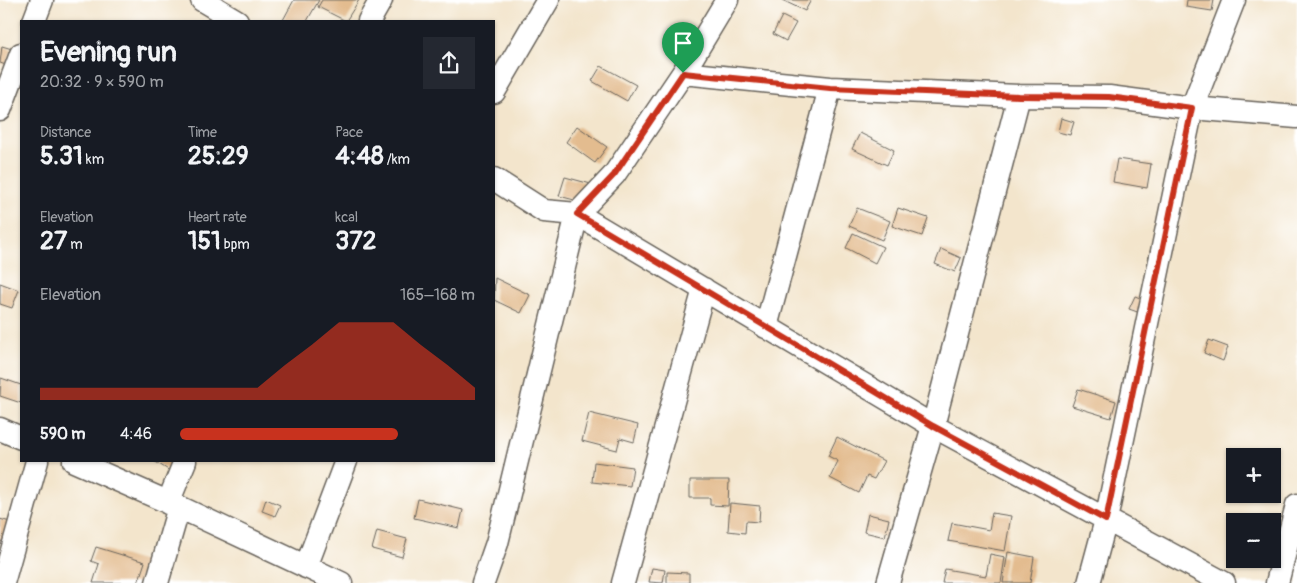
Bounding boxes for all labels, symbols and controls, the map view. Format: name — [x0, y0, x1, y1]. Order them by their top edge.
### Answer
pin — [662, 22, 704, 73]
icon: arrive — [669, 29, 697, 57]
text: Evening run — [40, 35, 177, 70]
button: share — [423, 37, 475, 89]
text: 20:32 · 9 × 590 m — [40, 72, 164, 92]
text: Distance — [40, 124, 91, 141]
text: Time — [188, 124, 217, 141]
text: Pace — [335, 124, 363, 141]
text: 5.31 — [40, 141, 83, 172]
text: 25:29 — [188, 141, 249, 172]
text: 4:48 — [335, 141, 384, 172]
text: km — [83, 151, 104, 168]
text: /km — [384, 151, 410, 168]
text: Elevation — [40, 209, 93, 226]
text: Heart rate — [188, 209, 247, 226]
text: kcal — [335, 209, 358, 226]
text: 27 — [40, 226, 67, 257]
text: 151 — [188, 226, 221, 257]
text: 372 — [335, 226, 376, 257]
text: m — [67, 236, 83, 253]
text: bpm — [221, 236, 250, 253]
text: Elevation — [40, 285, 101, 305]
text: 165–168 m — [400, 285, 475, 305]
text: 590 m — [40, 424, 86, 444]
text: 4:46 — [120, 424, 152, 444]
map controls — [1226, 448, 1281, 568]
button: + — [1226, 448, 1281, 503]
button: − — [1226, 513, 1281, 568]

